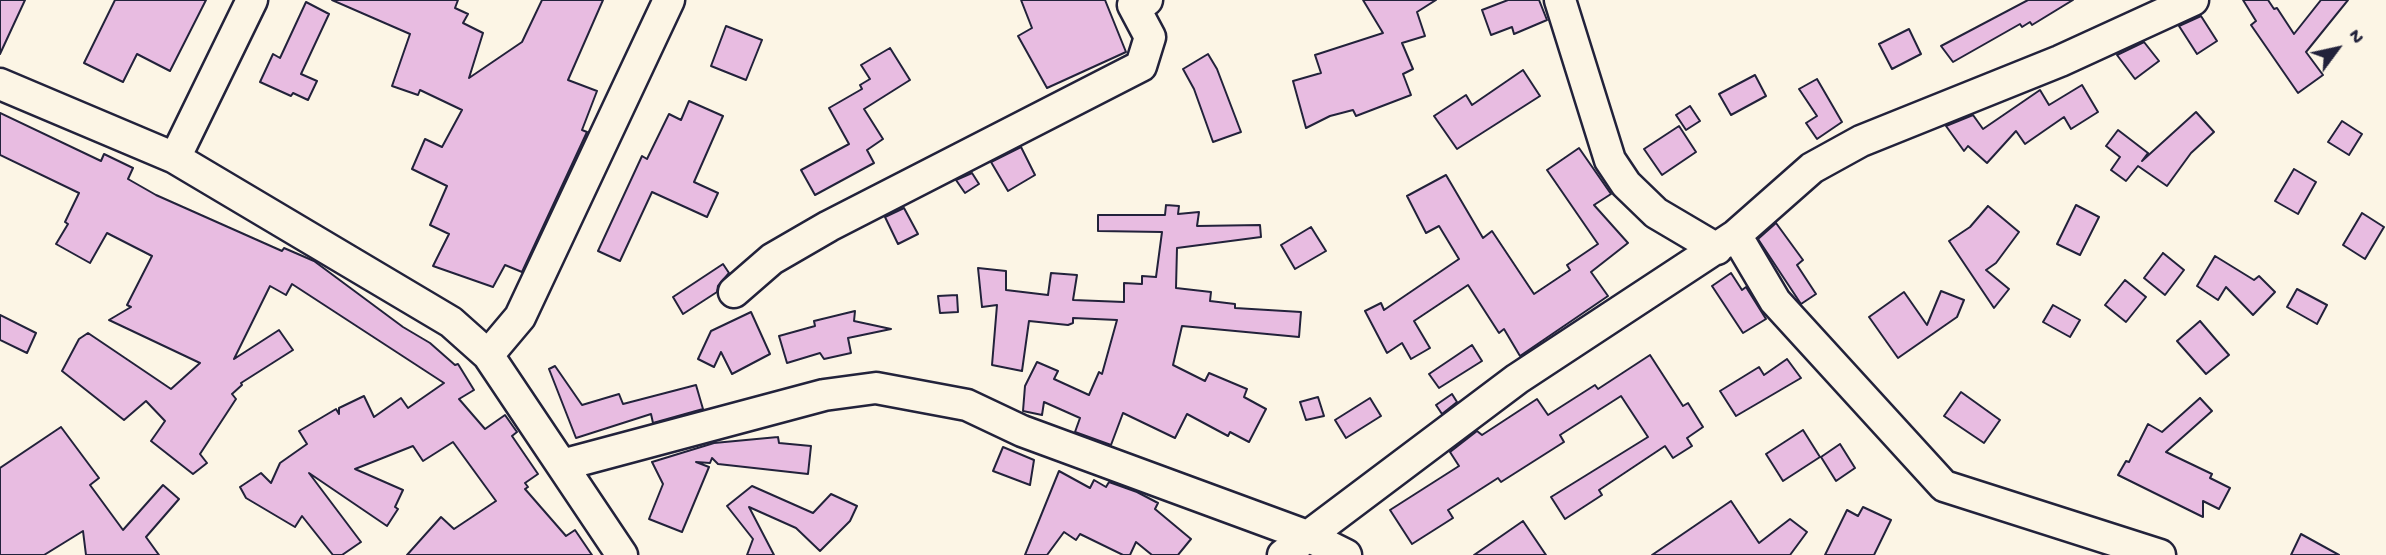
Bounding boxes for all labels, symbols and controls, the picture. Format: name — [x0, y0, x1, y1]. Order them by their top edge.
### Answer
north arrow — [2302, 14, 2372, 84]
text: N — [2342, 26, 2368, 49]

